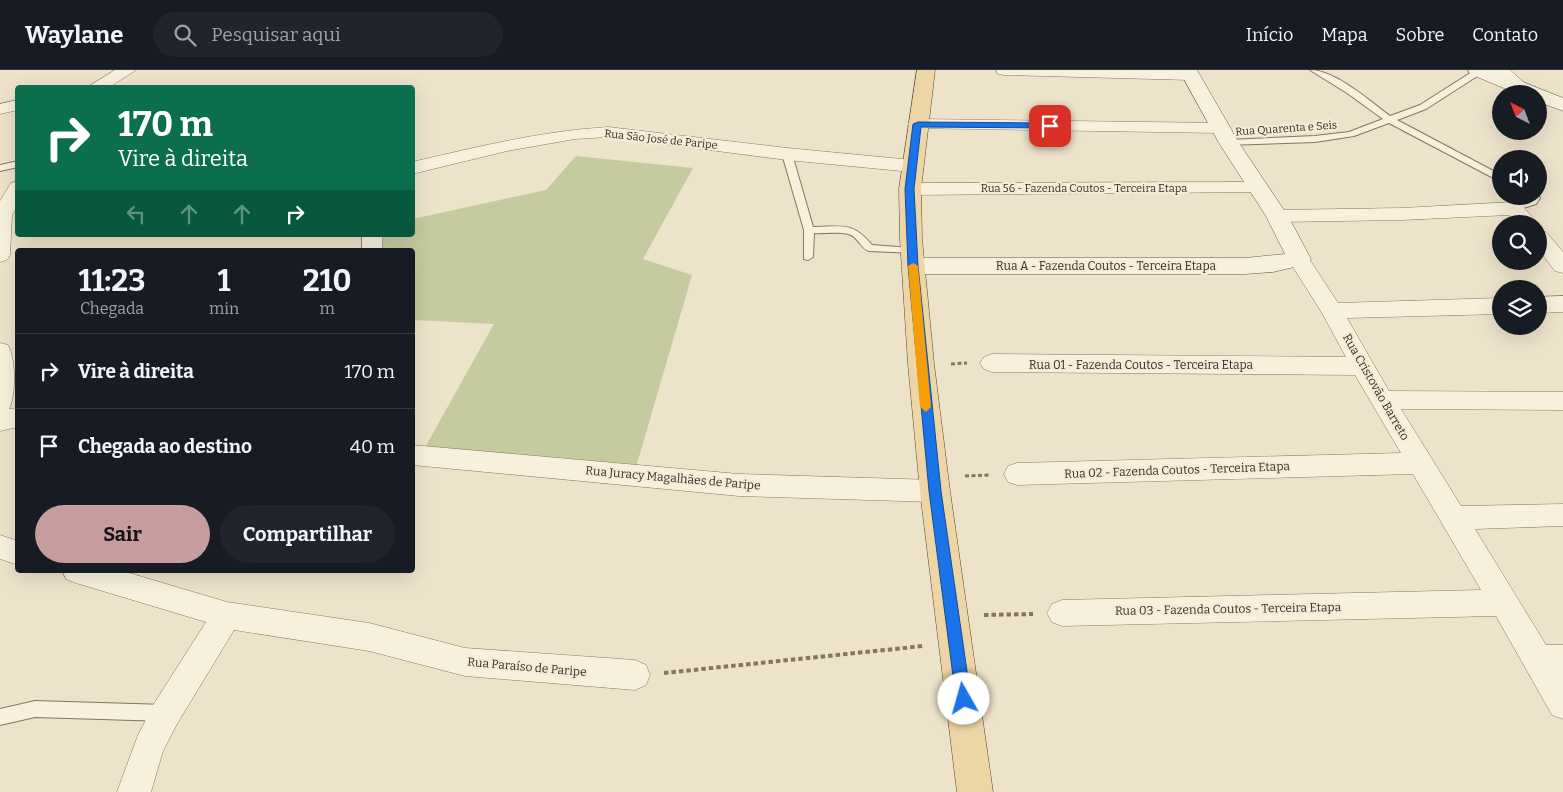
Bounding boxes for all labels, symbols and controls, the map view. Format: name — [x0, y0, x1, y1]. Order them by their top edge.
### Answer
search box — [153, 12, 503, 57]
text: Waylane — [25, 21, 123, 49]
icon: search — [171, 21, 199, 49]
text: Pesquisar aqui — [211, 23, 341, 46]
text: Início — [1246, 24, 1293, 46]
text: Mapa — [1321, 24, 1368, 46]
text: Sobre — [1396, 24, 1444, 46]
text: Contato — [1472, 24, 1538, 46]
north arrow — [1492, 85, 1548, 140]
map controls — [1492, 85, 1547, 335]
text: 170 m — [118, 103, 213, 145]
icon: right — [35, 105, 100, 170]
pin — [1029, 105, 1071, 147]
icon: arrive — [1036, 112, 1064, 140]
street label: Rua Quarenta e Seis — [1235, 118, 1337, 139]
street label: Rua São José de Paripe — [604, 127, 718, 152]
text: Vire à direita — [118, 145, 248, 172]
button: sound — [1492, 150, 1547, 205]
street label: Rua 56 - Fazenda Coutos - Terceira Etapa — [981, 182, 1187, 195]
icon: left — [122, 200, 150, 228]
icon: ahead — [175, 200, 203, 228]
icon: ahead — [228, 200, 256, 228]
icon: right — [281, 200, 309, 228]
button: search — [1492, 215, 1547, 270]
street label: Rua A - Fazenda Coutos - Terceira Etapa — [996, 259, 1217, 273]
text: 11:23 — [78, 263, 146, 299]
text: 1 — [218, 263, 231, 299]
text: 210 — [303, 263, 352, 299]
button: layers — [1492, 280, 1547, 335]
text: Chegada — [80, 299, 144, 318]
text: min — [209, 299, 239, 318]
text: m — [319, 299, 335, 318]
street label: Rua Cristovão Barreto — [1340, 331, 1412, 443]
icon: right — [35, 357, 63, 385]
street label: Rua 01 - Fazenda Coutos - Terceira Etapa — [1029, 358, 1254, 372]
text: Vire à direita — [78, 360, 194, 383]
text: 170 m — [344, 360, 395, 383]
icon: arrive — [35, 432, 63, 460]
text: Chegada ao destino — [78, 435, 252, 458]
text: 40 m — [350, 435, 395, 458]
street label: Rua 02 - Fazenda Coutos - Terceira Etapa — [1064, 459, 1291, 481]
street label: Rua Juracy Magalhães de Paripe — [585, 463, 761, 493]
button: Sair — [35, 505, 210, 563]
button: Compartilhar — [220, 505, 395, 563]
street label: Rua 03 - Fazenda Coutos - Terceira Etapa — [1115, 600, 1342, 618]
street label: Rua Paraíso de Paripe — [467, 655, 587, 679]
position arrow — [937, 672, 989, 724]

